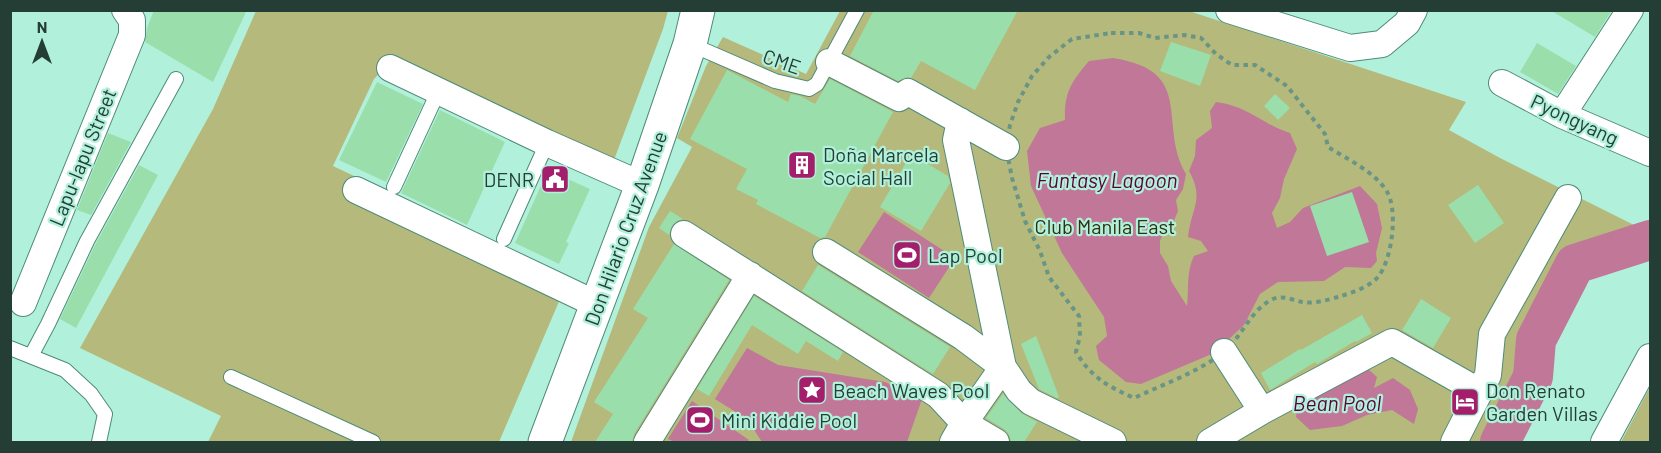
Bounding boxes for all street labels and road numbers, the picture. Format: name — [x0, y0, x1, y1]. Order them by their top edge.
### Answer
street label: CME — [760, 43, 804, 79]
street label: Lapu-lapu Street — [43, 85, 121, 229]
street label: Pyongyang — [1527, 88, 1623, 150]
street label: Don Hilario Cruz Avenue — [579, 128, 671, 328]

